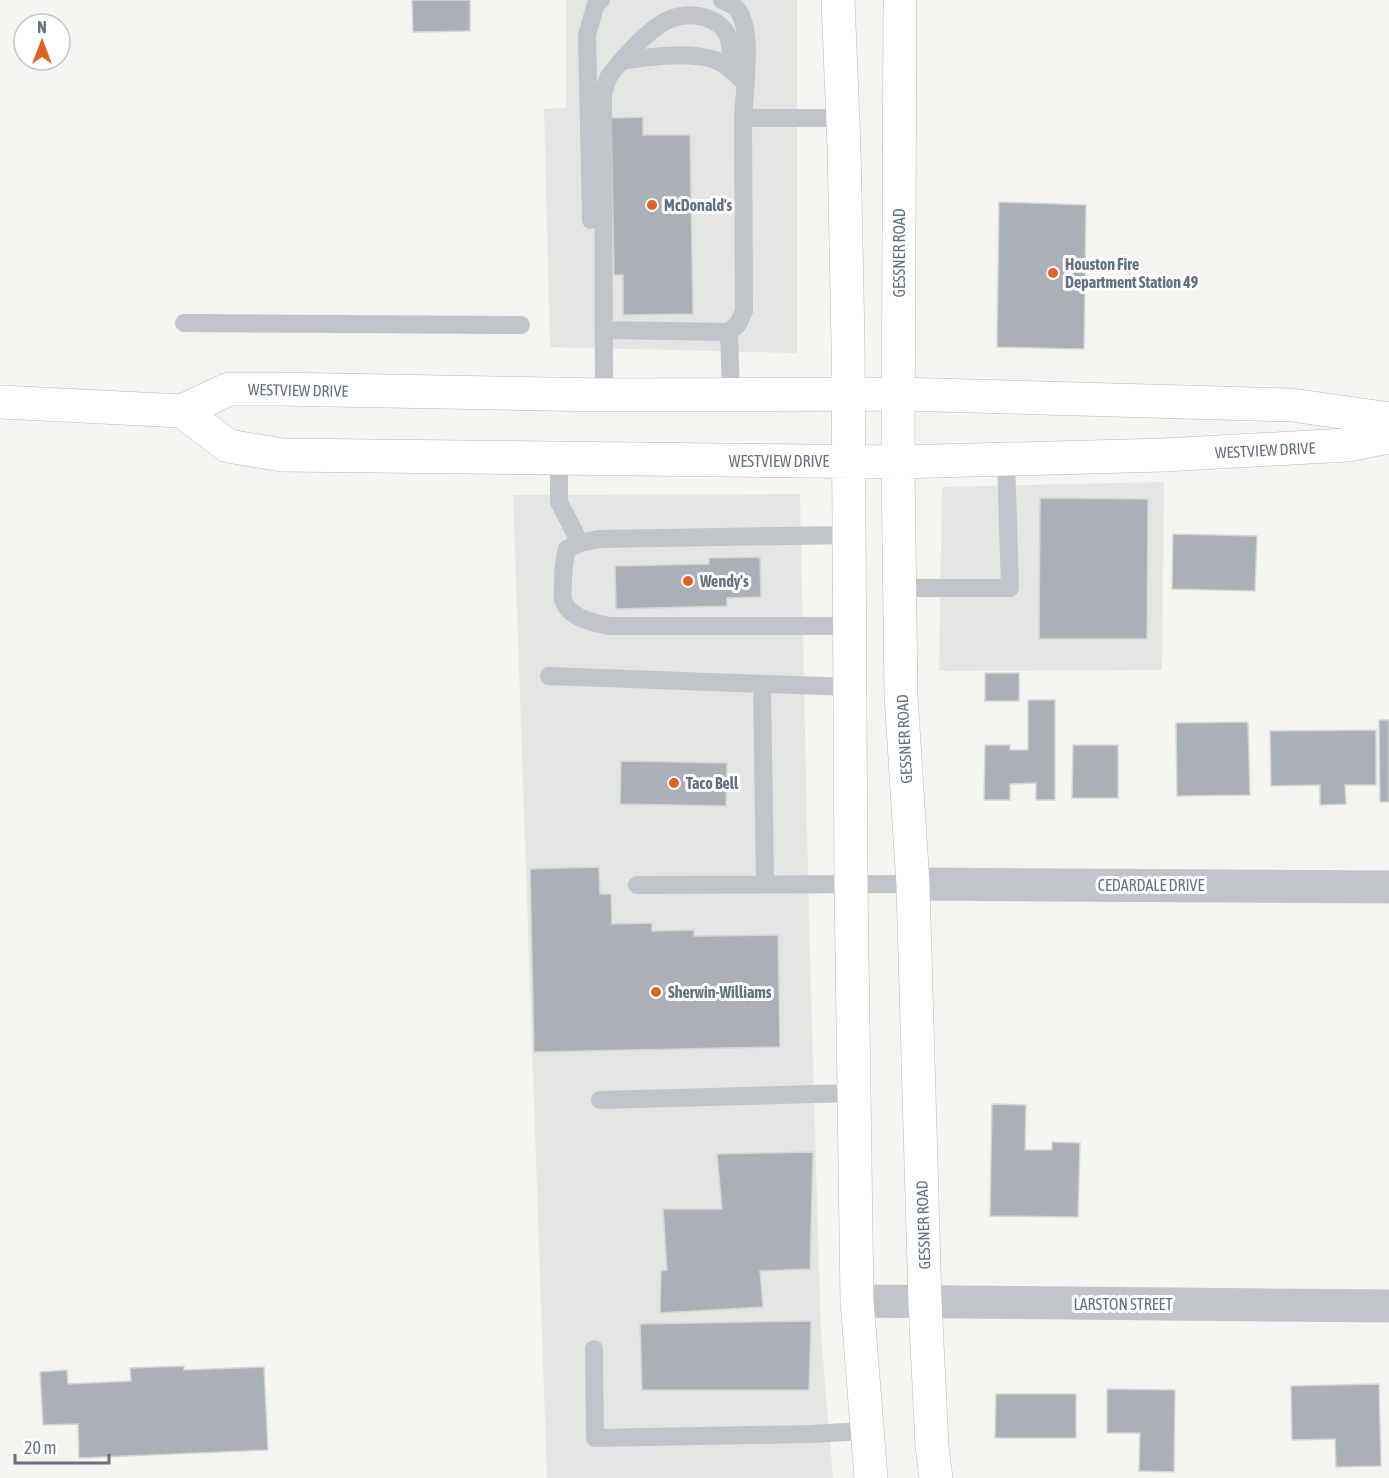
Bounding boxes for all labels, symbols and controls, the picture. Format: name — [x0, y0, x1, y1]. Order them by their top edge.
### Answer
north arrow — [12, 12, 72, 72]
text: N — [37, 18, 47, 36]
place label: McDonald's — [664, 196, 733, 214]
marker: McDonald's — [645, 198, 659, 212]
street label: GESSNER ROAD — [890, 208, 908, 298]
place label: Houston Fire Department Station 49 — [1065, 255, 1199, 291]
marker: Houston Fire Department Station 49 — [1046, 266, 1060, 280]
street label: WESTVIEW DRIVE — [248, 380, 349, 400]
street label: WESTVIEW DRIVE — [1214, 438, 1316, 462]
street label: WESTVIEW DRIVE — [729, 452, 829, 470]
place label: Wendy's — [699, 572, 749, 590]
marker: Wendy's — [681, 574, 695, 588]
street label: GESSNER ROAD — [893, 694, 915, 784]
place label: Taco Bell — [686, 774, 739, 792]
marker: Taco Bell — [667, 776, 681, 790]
street label: CEDARDALE DRIVE — [1098, 876, 1204, 894]
place label: Sherwin-Williams — [668, 983, 772, 1001]
marker: Sherwin-Williams — [649, 985, 663, 999]
street label: GESSNER ROAD — [912, 1180, 934, 1270]
street label: LARSTON STREET — [1074, 1295, 1172, 1313]
scale bar — [15, 1427, 110, 1465]
text: 20 m — [24, 1437, 56, 1458]

